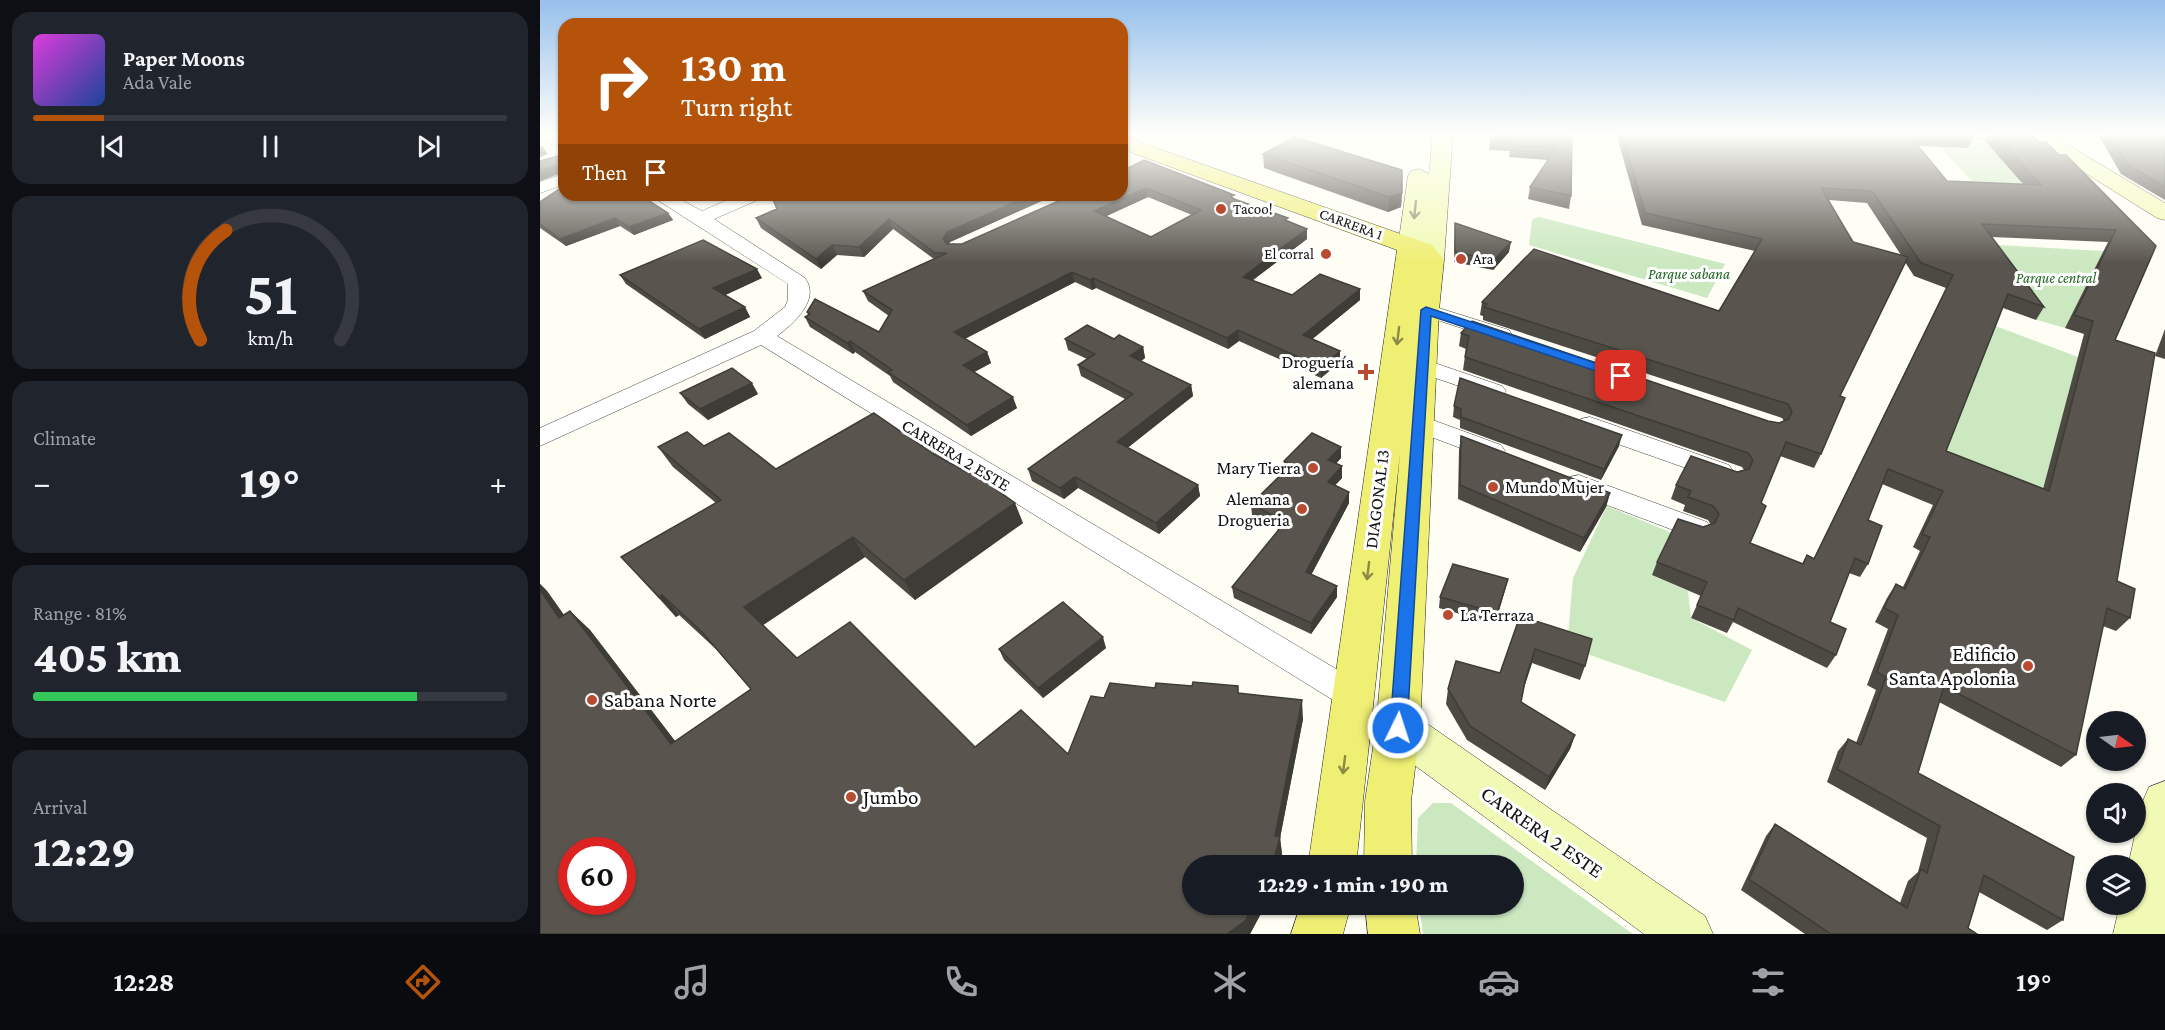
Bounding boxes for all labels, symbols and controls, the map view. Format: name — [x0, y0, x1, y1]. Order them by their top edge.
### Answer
icon: right — [582, 42, 660, 120]
text: 130 m — [681, 43, 786, 90]
text: Paper Moons — [123, 46, 245, 71]
text: Ada Vale — [123, 71, 192, 93]
text: Turn right — [681, 92, 792, 122]
icon: previous — [96, 130, 129, 163]
icon: pause — [254, 130, 287, 163]
icon: next — [412, 130, 445, 163]
icon: arrive — [639, 156, 672, 189]
text: Then — [582, 160, 627, 185]
one-way arrow — [1409, 200, 1420, 219]
place label: Tacoo! — [1233, 201, 1273, 217]
marker: Tacoo! — [1214, 202, 1228, 216]
street label: CARRERA 1 — [1317, 205, 1385, 243]
place label: El corral — [1264, 246, 1314, 262]
marker: El corral — [1319, 247, 1333, 261]
place label: Ara — [1473, 251, 1494, 267]
marker: Ara — [1454, 252, 1468, 266]
text: 51 — [243, 258, 297, 327]
park label: Parque sabana — [1648, 266, 1730, 283]
park label: Parque central — [2016, 270, 2097, 287]
text: km/h — [247, 326, 294, 350]
one-way arrow — [1393, 326, 1404, 346]
pin — [1595, 350, 1646, 401]
place label: Droguería alemana — [1281, 352, 1354, 393]
icon: arrive — [1604, 359, 1637, 392]
marker: Droguería alemana — [1359, 365, 1373, 379]
street label: CARRERA 2 ESTE — [898, 415, 1014, 495]
text: Climate — [33, 427, 96, 449]
street label: DIAGONAL 13 — [1361, 448, 1393, 550]
text: 19° — [240, 457, 300, 507]
place label: Mary Tierra — [1216, 458, 1301, 478]
marker: Mary Tierra — [1306, 461, 1320, 475]
text: − — [33, 464, 50, 501]
text: + — [490, 464, 507, 501]
place label: Mundo Mujer — [1505, 477, 1605, 498]
marker: Mundo Mujer — [1486, 480, 1500, 494]
place label: Alemana Drogueria — [1217, 489, 1290, 530]
marker: Alemana Drogueria — [1295, 502, 1309, 516]
one-way arrow — [1362, 561, 1373, 581]
text: Range · 81% — [33, 602, 127, 624]
place label: La Terraza — [1460, 605, 1534, 625]
marker: La Terraza — [1441, 608, 1455, 622]
text: 405 km — [33, 632, 181, 682]
place label: Edificio Santa Apolonia — [1889, 642, 2016, 690]
marker: Edificio Santa Apolonia — [2021, 659, 2035, 673]
place label: Sabana Norte — [604, 688, 717, 712]
marker: Sabana Norte — [585, 693, 599, 707]
position arrow — [1366, 696, 1430, 760]
north arrow — [2086, 711, 2146, 771]
map controls — [2086, 711, 2146, 915]
one-way arrow — [1338, 754, 1349, 774]
street label: CARRERA 2 ESTE — [1476, 781, 1608, 883]
button: sound — [2086, 783, 2146, 843]
place label: Jumbo — [861, 785, 919, 809]
marker: Jumbo — [844, 790, 858, 804]
text: Arrival — [33, 796, 87, 818]
text: 12:29 — [33, 826, 136, 876]
speed limit sign: 60 — [558, 837, 636, 915]
button: layers — [2086, 855, 2146, 915]
text: 12:29 · 1 min · 190 m — [1258, 872, 1448, 897]
icon: directions — [402, 961, 444, 1003]
icon: music — [671, 961, 713, 1003]
icon: phone — [940, 961, 982, 1003]
icon: climate — [1209, 961, 1251, 1003]
icon: car — [1478, 961, 1520, 1003]
icon: filters — [1747, 961, 1789, 1003]
text: 12:28 — [114, 967, 174, 997]
text: 19° — [2016, 967, 2051, 997]

